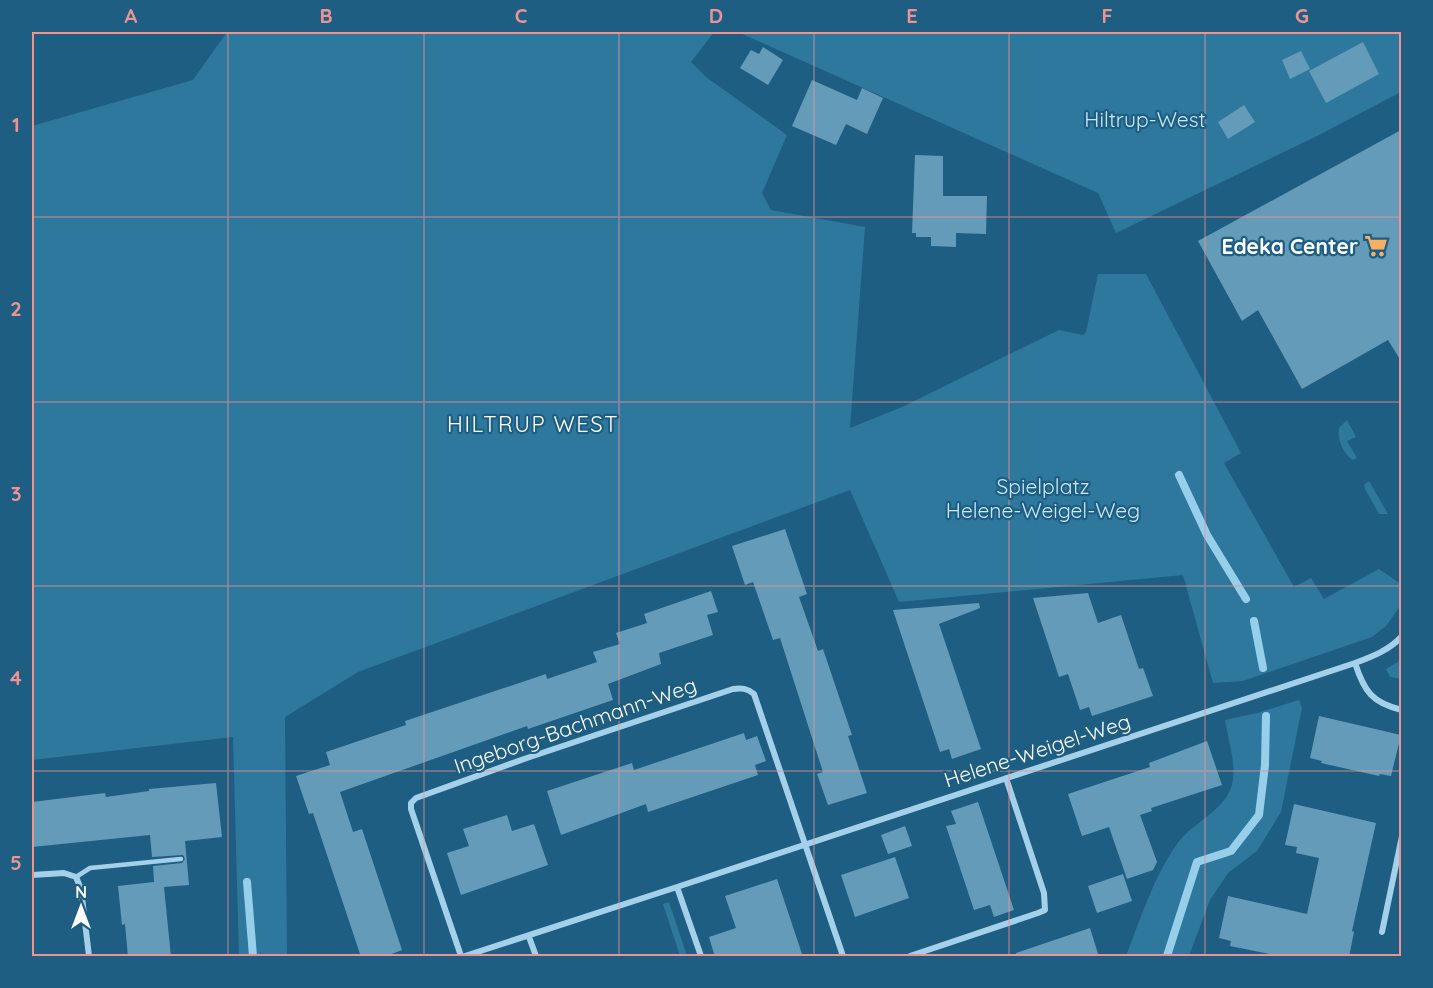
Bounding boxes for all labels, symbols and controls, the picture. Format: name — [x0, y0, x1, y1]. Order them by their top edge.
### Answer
text: A — [125, 3, 138, 28]
text: B — [319, 3, 333, 28]
text: C — [515, 3, 528, 28]
text: D — [709, 3, 723, 28]
text: E — [906, 3, 918, 28]
text: F — [1101, 3, 1113, 28]
text: G — [1295, 3, 1309, 28]
park label: Hiltrup-West — [1084, 106, 1206, 132]
text: 1 — [12, 112, 20, 137]
place label: Edeka Center — [1222, 233, 1358, 259]
supermarket icon: Edeka Center — [1363, 233, 1389, 259]
text: 2 — [10, 296, 22, 321]
district label: HILTRUP WEST — [447, 410, 619, 438]
park label: Spielplatz Helene-Weigel-Weg — [946, 473, 1140, 523]
text: 3 — [11, 481, 21, 506]
text: 4 — [10, 665, 22, 690]
street label: Ingeborg-Bachmann-Weg — [450, 671, 700, 779]
street label: Helene-Weigel-Weg — [941, 708, 1133, 792]
text: 5 — [10, 850, 22, 875]
north arrow — [51, 877, 111, 937]
text: N — [75, 882, 87, 902]

